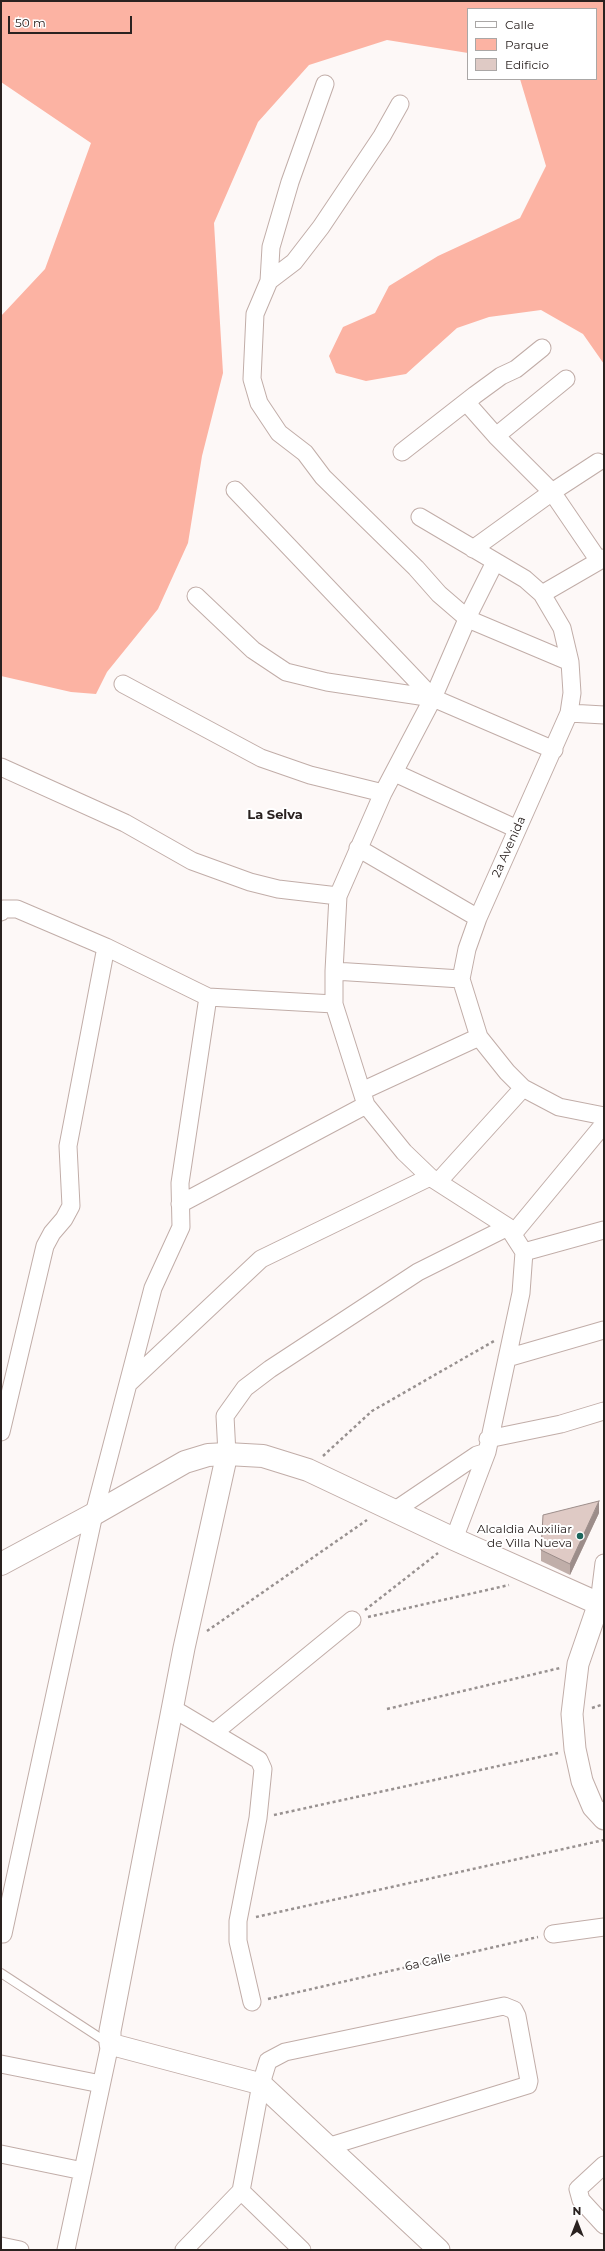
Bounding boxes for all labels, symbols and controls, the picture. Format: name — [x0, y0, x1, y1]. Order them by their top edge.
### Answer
scale bar — [10, 8, 134, 34]
legend — [467, 8, 597, 80]
text: 50 m — [15, 15, 46, 30]
text: Calle — [505, 17, 534, 32]
text: Parque — [505, 37, 549, 52]
text: Edificio — [505, 57, 549, 72]
district label: La Selva — [247, 807, 303, 823]
street label: 2a Avenida — [489, 814, 529, 880]
place label: Alcaldia Auxiliar de Villa Nueva — [477, 1522, 572, 1550]
marker: Alcaldia Auxiliar de Villa Nueva — [575, 1531, 585, 1541]
street label: 6a Calle — [404, 1950, 452, 1974]
north arrow — [557, 2203, 597, 2243]
text: N — [573, 2204, 581, 2218]

